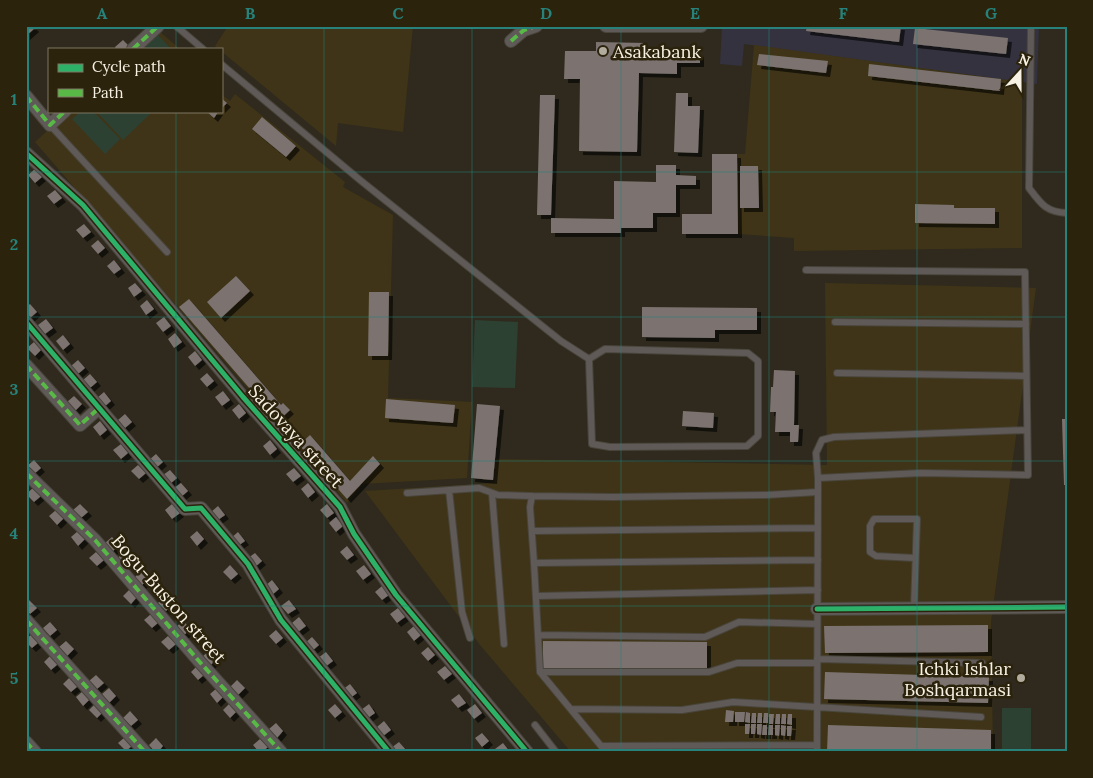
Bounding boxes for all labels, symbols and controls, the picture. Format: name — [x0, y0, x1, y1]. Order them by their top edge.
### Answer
text: A — [97, 3, 108, 23]
text: B — [245, 3, 256, 23]
text: C — [392, 3, 404, 23]
text: D — [540, 3, 552, 23]
text: E — [690, 3, 700, 23]
text: F — [838, 3, 848, 23]
text: G — [985, 3, 997, 23]
place label: Asakabank — [612, 40, 702, 63]
marker: Asakabank — [597, 45, 609, 57]
legend — [48, 48, 222, 112]
north arrow — [996, 48, 1046, 98]
text: N — [1016, 50, 1033, 70]
text: Cycle path — [92, 57, 166, 76]
text: Path — [92, 83, 123, 102]
text: 1 — [11, 89, 17, 109]
text: 2 — [10, 234, 18, 254]
text: 3 — [10, 379, 19, 399]
street label: Sadovaya street — [243, 379, 349, 493]
text: 4 — [10, 523, 19, 543]
street label: Bogu-Buston street — [107, 530, 231, 668]
place label: Ichki Ishlar Boshqarmasi — [904, 657, 1011, 701]
text: 5 — [10, 668, 19, 688]
marker: Ichki Ishlar Boshqarmasi — [1015, 672, 1027, 684]

